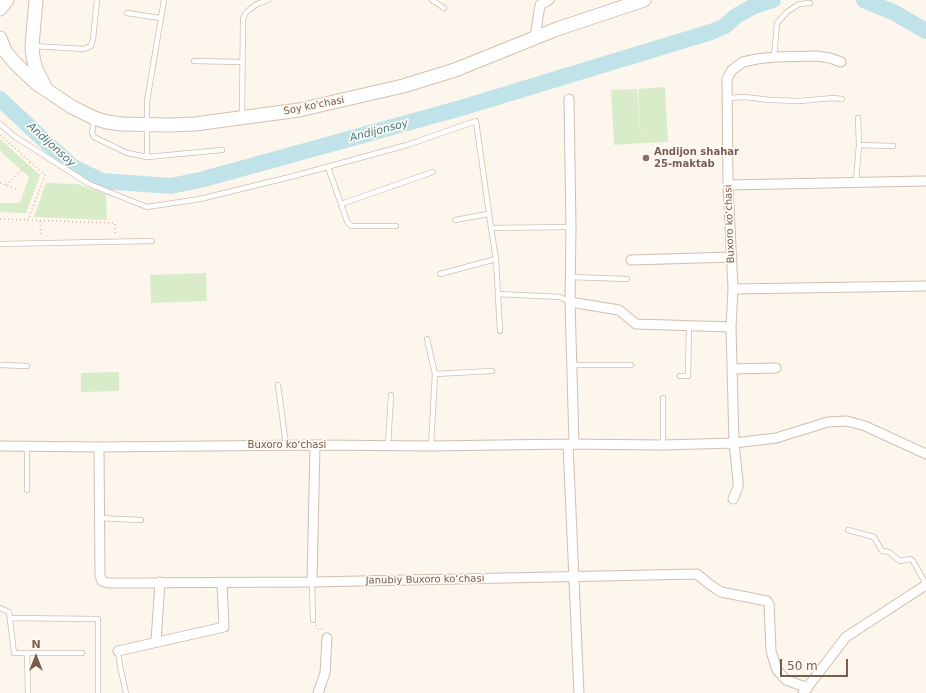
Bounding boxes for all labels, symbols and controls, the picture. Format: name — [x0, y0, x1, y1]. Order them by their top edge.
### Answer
street label: Soy ko'chasi — [283, 94, 345, 118]
water label: Andijonsoy — [348, 117, 410, 145]
water label: Andijonsoy — [24, 120, 78, 170]
place label: Andijon shahar 25-maktab — [654, 146, 739, 170]
marker: Andijon shahar 25-maktab — [641, 153, 651, 163]
street label: Buxoro koʻchasi — [723, 184, 737, 264]
street label: Buxoro koʻchasi — [248, 439, 326, 451]
street label: Janubiy Buxoro koʻchasi — [366, 573, 484, 587]
north arrow — [16, 637, 56, 677]
text: N — [31, 638, 41, 651]
scale bar — [782, 651, 850, 677]
text: 50 m — [787, 659, 818, 673]

